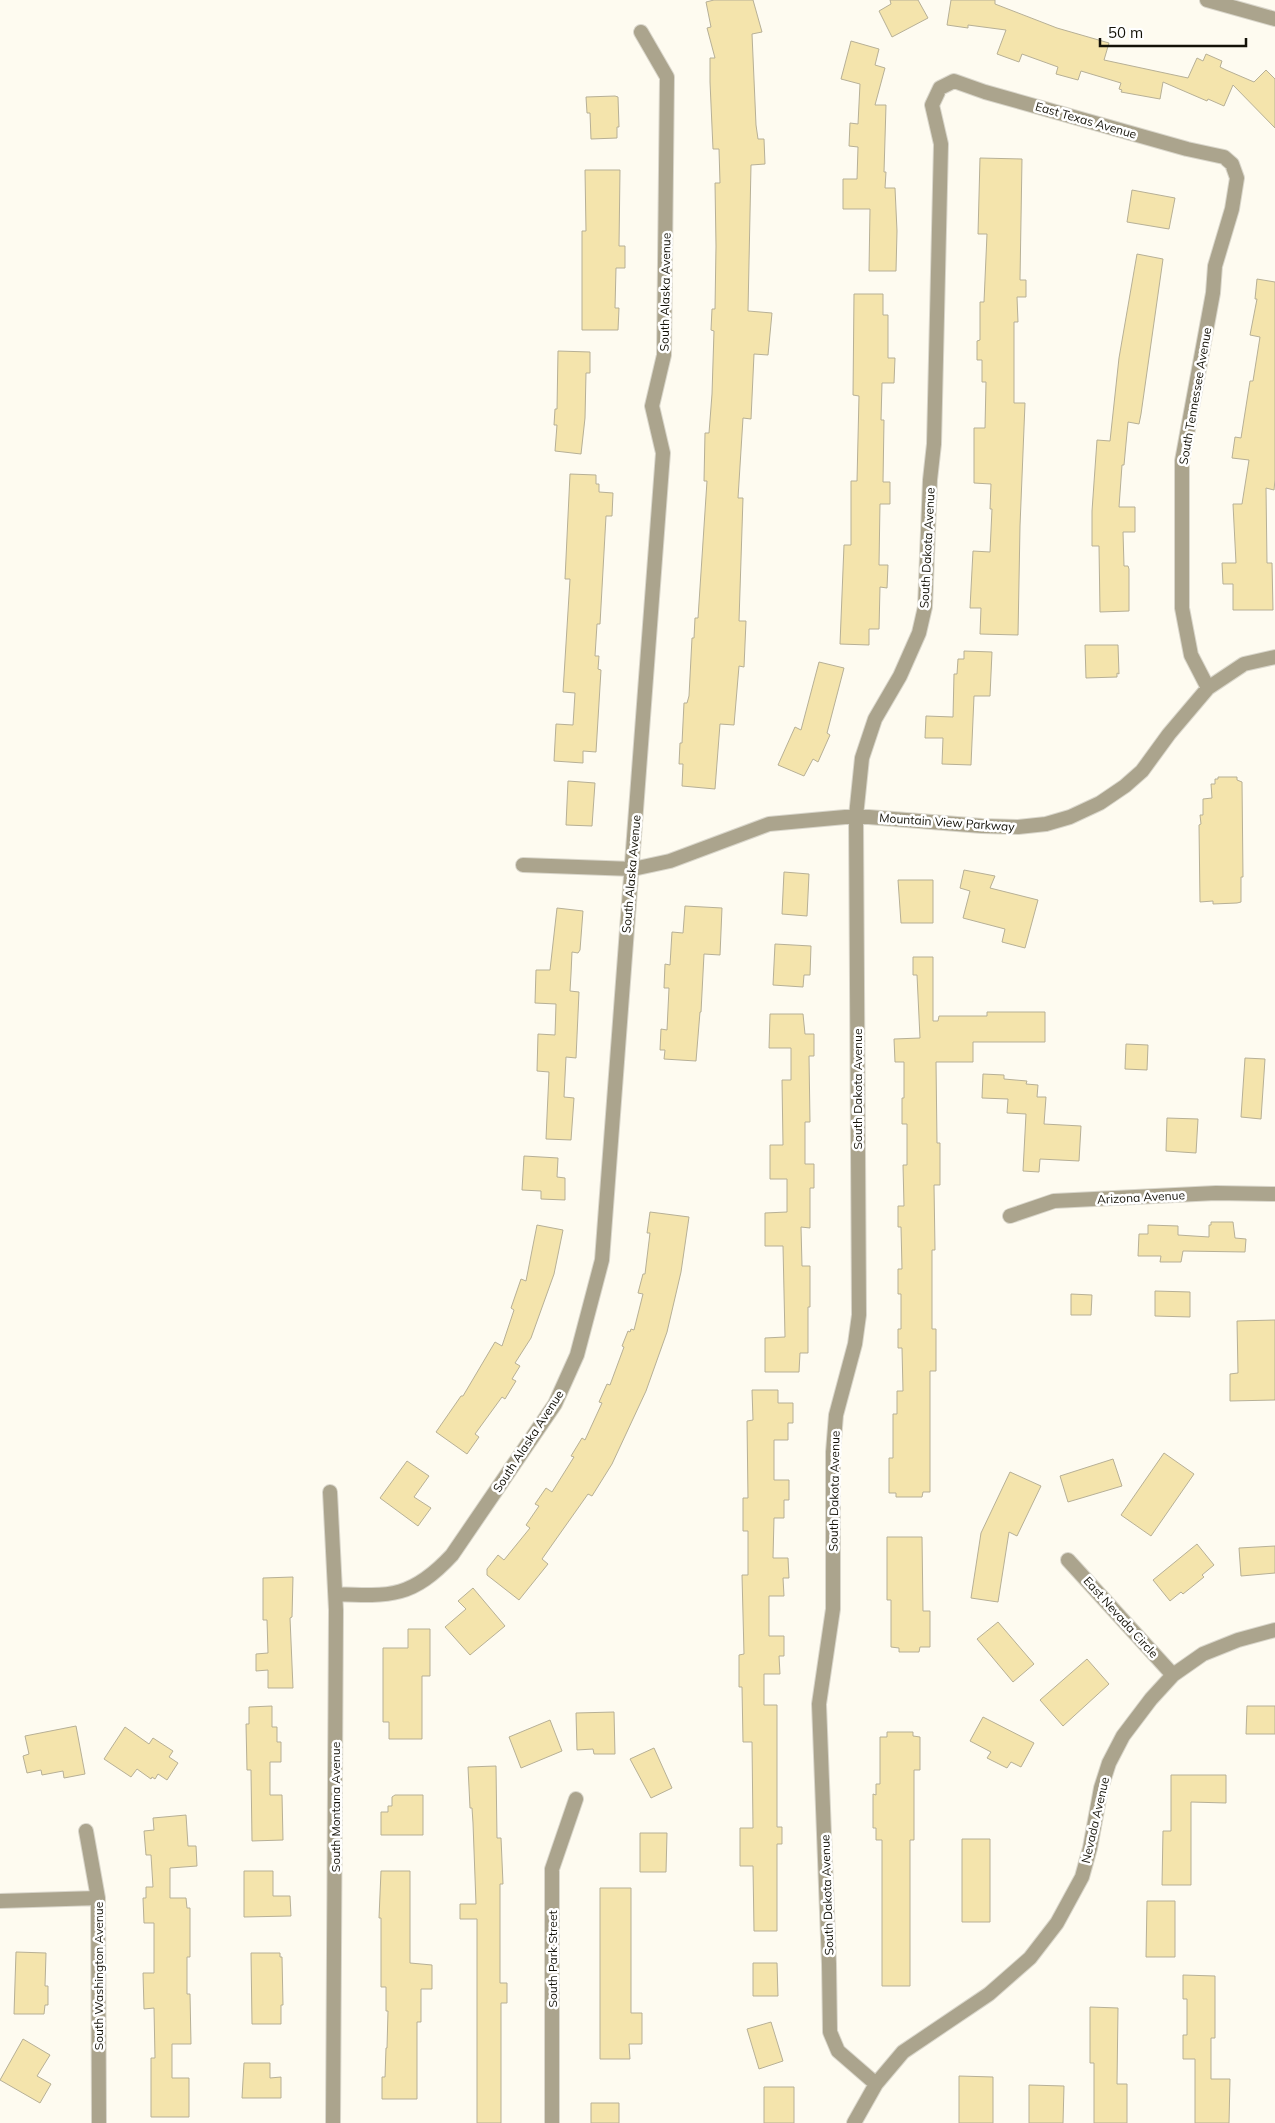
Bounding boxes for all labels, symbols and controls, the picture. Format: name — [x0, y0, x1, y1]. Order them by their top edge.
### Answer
scale bar — [1100, 15, 1246, 47]
text: 50 m — [1108, 23, 1143, 42]
street label: East Texas Avenue — [1034, 98, 1138, 142]
street label: South Alaska Avenue — [656, 233, 674, 351]
street label: South Tennessee Avenue — [1176, 326, 1214, 466]
street label: South Dakota Avenue — [916, 487, 938, 609]
street label: Mountain View Parkway — [879, 810, 1016, 834]
street label: South Alaska Avenue — [618, 814, 644, 934]
street label: South Dakota Avenue — [850, 1029, 865, 1149]
street label: Arizona Avenue — [1097, 1187, 1185, 1207]
street label: South Alaska Avenue — [489, 1387, 567, 1495]
street label: South Dakota Avenue — [825, 1430, 843, 1552]
street label: East Nevada Circle — [1080, 1573, 1162, 1661]
street label: South Montana Avenue — [328, 1742, 343, 1872]
street label: Nevada Avenue — [1078, 1775, 1112, 1865]
street label: South Dakota Avenue — [817, 1834, 837, 1956]
street label: South Washington Avenue — [91, 1902, 106, 2050]
street label: South Park Street — [545, 1910, 560, 2008]

